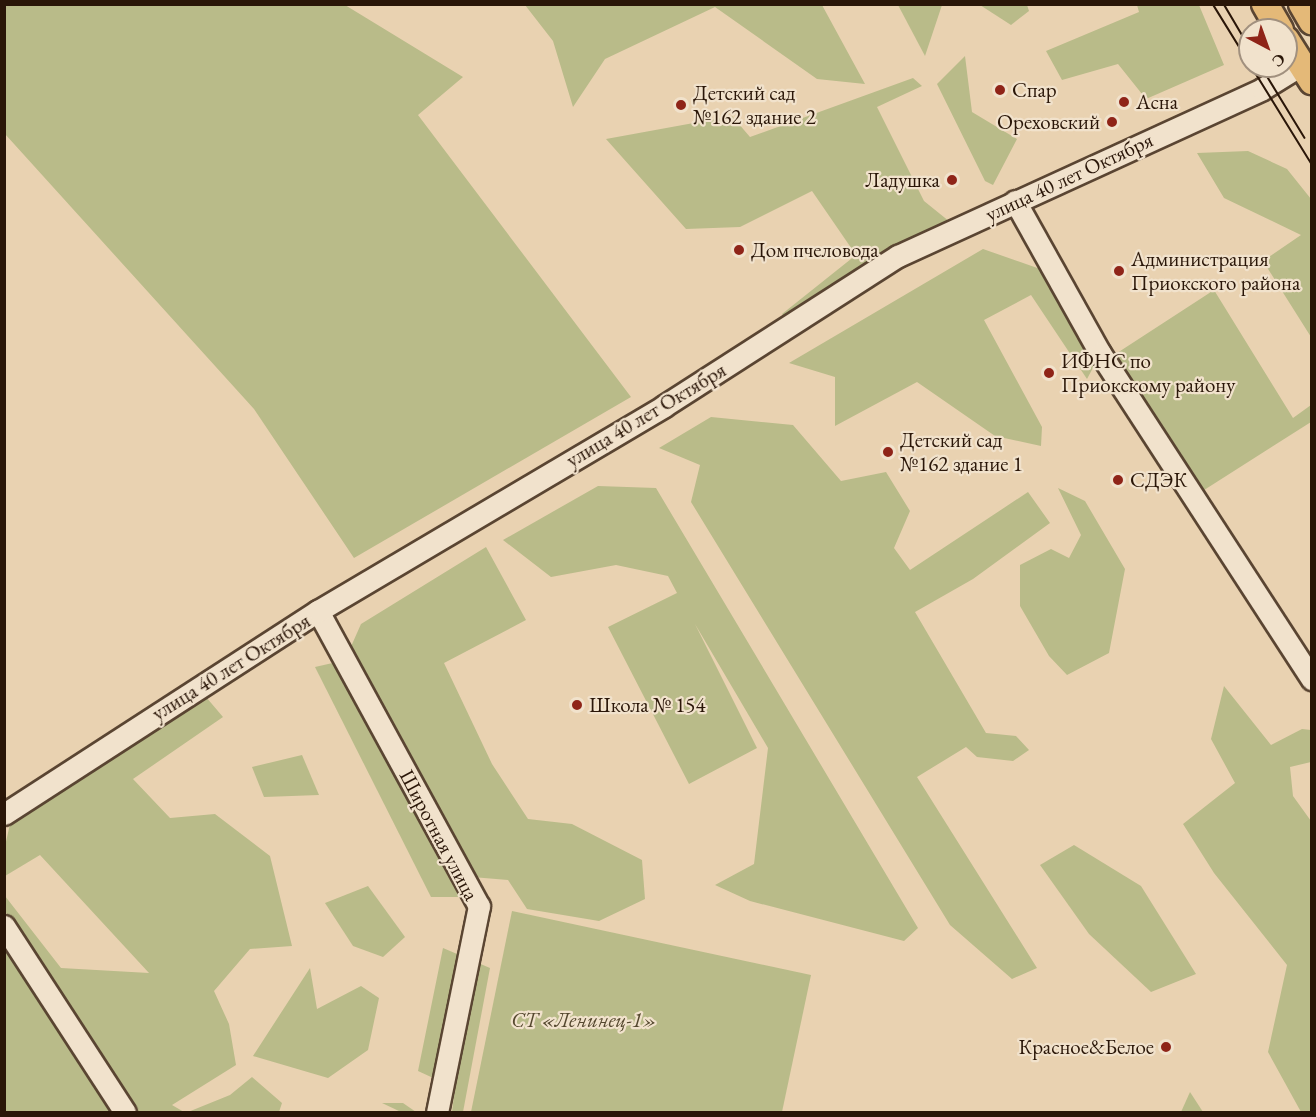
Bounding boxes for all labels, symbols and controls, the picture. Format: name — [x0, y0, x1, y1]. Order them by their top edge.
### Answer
north arrow — [1238, 18, 1298, 78]
text: С — [1268, 49, 1290, 72]
place label: Спар — [1012, 77, 1057, 103]
place label: Детский сад №162 здание 2 — [693, 80, 816, 130]
marker: Спар — [993, 83, 1007, 97]
place label: Асна — [1136, 89, 1178, 115]
marker: Асна — [1117, 95, 1131, 109]
marker: Детский сад №162 здание 2 — [674, 98, 688, 112]
place label: Ореховский — [997, 109, 1100, 135]
marker: Ореховский — [1105, 115, 1119, 129]
street label: улица 40 лет Октября — [981, 127, 1157, 227]
place label: Ладушка — [865, 167, 940, 193]
marker: Ладушка — [945, 173, 959, 187]
place label: Дом пчеловода — [751, 237, 879, 263]
marker: Дом пчеловода — [732, 243, 746, 257]
place label: Администрация Приокского района — [1131, 246, 1300, 296]
marker: Администрация Приокского района — [1112, 264, 1126, 278]
place label: ИФНС по Приокскому району — [1061, 348, 1235, 398]
street label: улица 40 лет Октября — [561, 357, 731, 473]
marker: ИФНС по Приокскому району — [1042, 366, 1056, 380]
place label: Детский сад №162 здание 1 — [900, 427, 1023, 477]
marker: Детский сад №162 здание 1 — [881, 445, 895, 459]
place label: СДЭК — [1130, 467, 1187, 493]
marker: СДЭК — [1111, 473, 1125, 487]
street label: улица 40 лет Октября — [147, 608, 315, 726]
place label: Школа № 154 — [589, 692, 706, 718]
marker: Школа № 154 — [570, 698, 584, 712]
street label: Широтная улица — [394, 765, 484, 905]
park label: СТ «Ленинец-1» — [511, 1007, 657, 1033]
place label: Красное&Белое — [1018, 1034, 1154, 1060]
marker: Красное&Белое — [1159, 1040, 1173, 1054]

